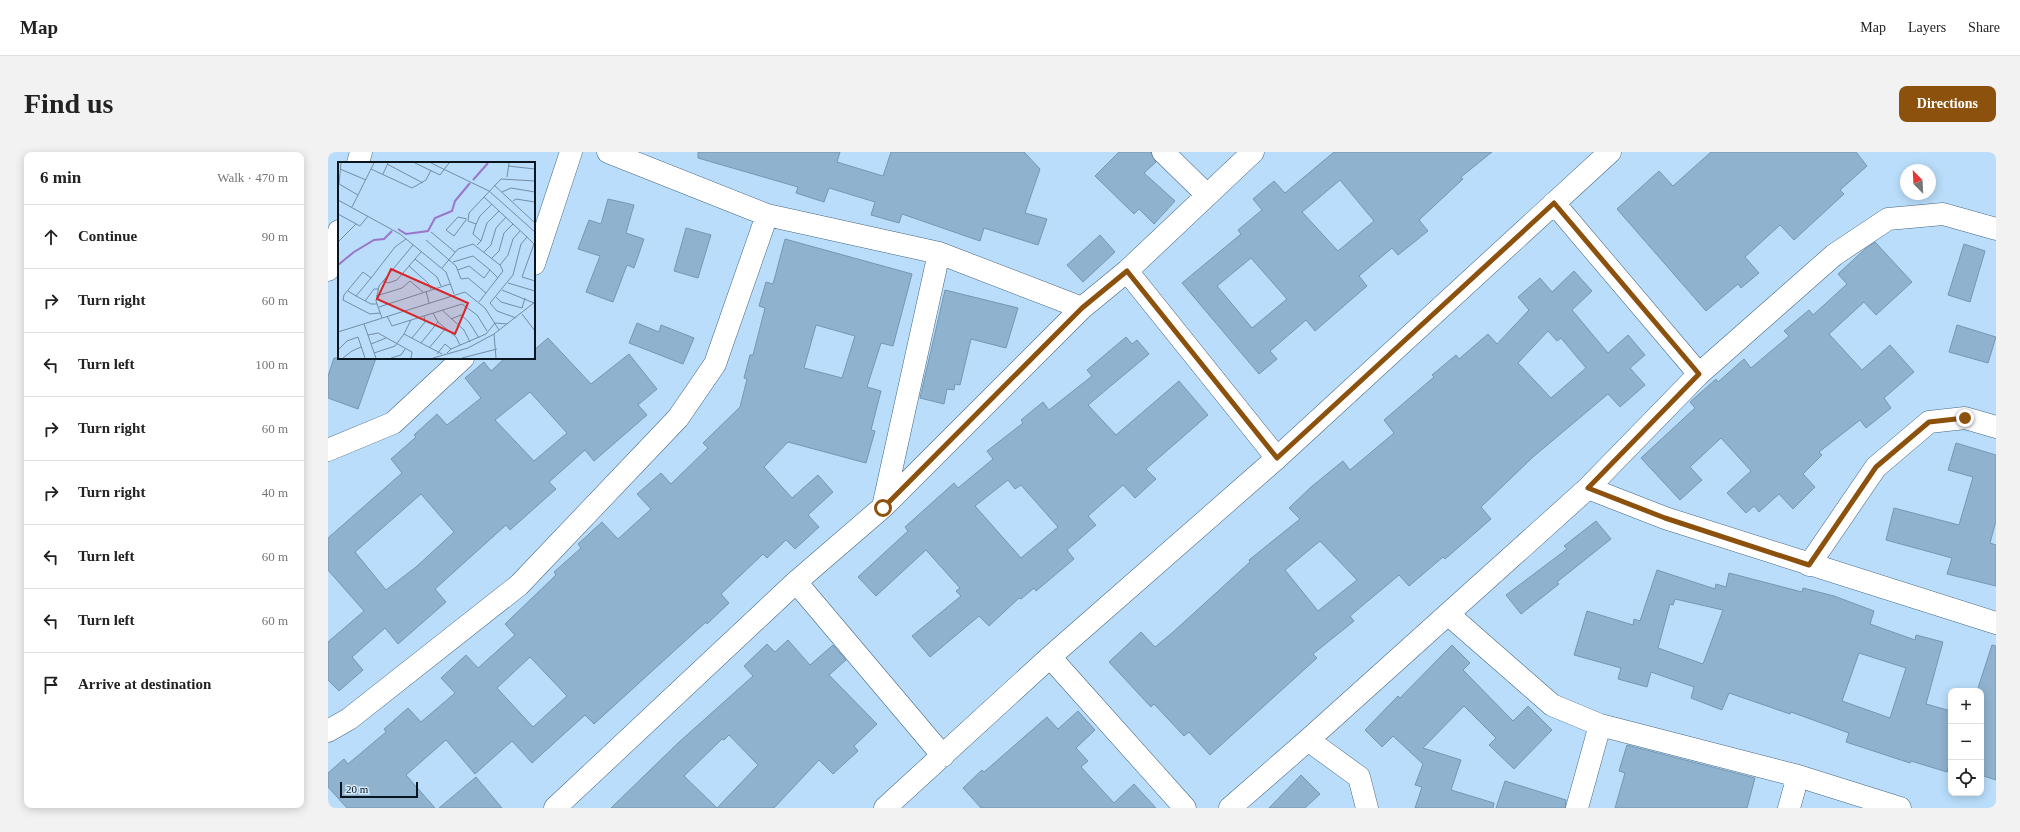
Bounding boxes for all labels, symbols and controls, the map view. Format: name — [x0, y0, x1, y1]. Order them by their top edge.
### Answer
text: Map — [20, 17, 58, 38]
text: Map — [1860, 20, 1886, 35]
text: Layers — [1908, 20, 1946, 35]
text: Share — [1968, 20, 2000, 35]
button: Directions — [1899, 86, 1996, 122]
text: Find us — [24, 88, 114, 119]
inset map — [338, 162, 535, 359]
north arrow — [1900, 164, 1936, 200]
text: 6 min — [40, 168, 81, 187]
text: Walk · 470 m — [217, 170, 288, 185]
icon: ahead — [40, 226, 62, 248]
text: Continue — [78, 228, 137, 244]
text: 90 m — [262, 229, 288, 244]
icon: right — [40, 290, 62, 312]
text: Turn right — [78, 292, 145, 308]
text: 60 m — [262, 293, 288, 308]
icon: left — [40, 354, 62, 376]
text: Turn left — [78, 356, 135, 372]
text: 100 m — [255, 357, 288, 372]
route end — [1956, 409, 1974, 427]
icon: right — [40, 418, 62, 440]
text: Turn right — [78, 420, 145, 436]
text: 60 m — [262, 421, 288, 436]
icon: right — [40, 482, 62, 504]
text: Turn right — [78, 484, 145, 500]
text: 40 m — [262, 485, 288, 500]
route start — [874, 499, 892, 517]
icon: left — [40, 546, 62, 568]
text: Turn left — [78, 548, 135, 564]
text: 60 m — [262, 549, 288, 564]
icon: left — [40, 610, 62, 632]
text: Turn left — [78, 612, 135, 628]
text: 60 m — [262, 613, 288, 628]
icon: arrive — [40, 674, 62, 696]
text: Arrive at destination — [78, 676, 211, 692]
map controls — [1948, 688, 1984, 796]
button: + — [1948, 688, 1984, 724]
button: − — [1948, 724, 1984, 760]
button: locate — [1948, 760, 1984, 796]
scale bar — [340, 780, 418, 799]
text: 20 m — [346, 783, 368, 795]

